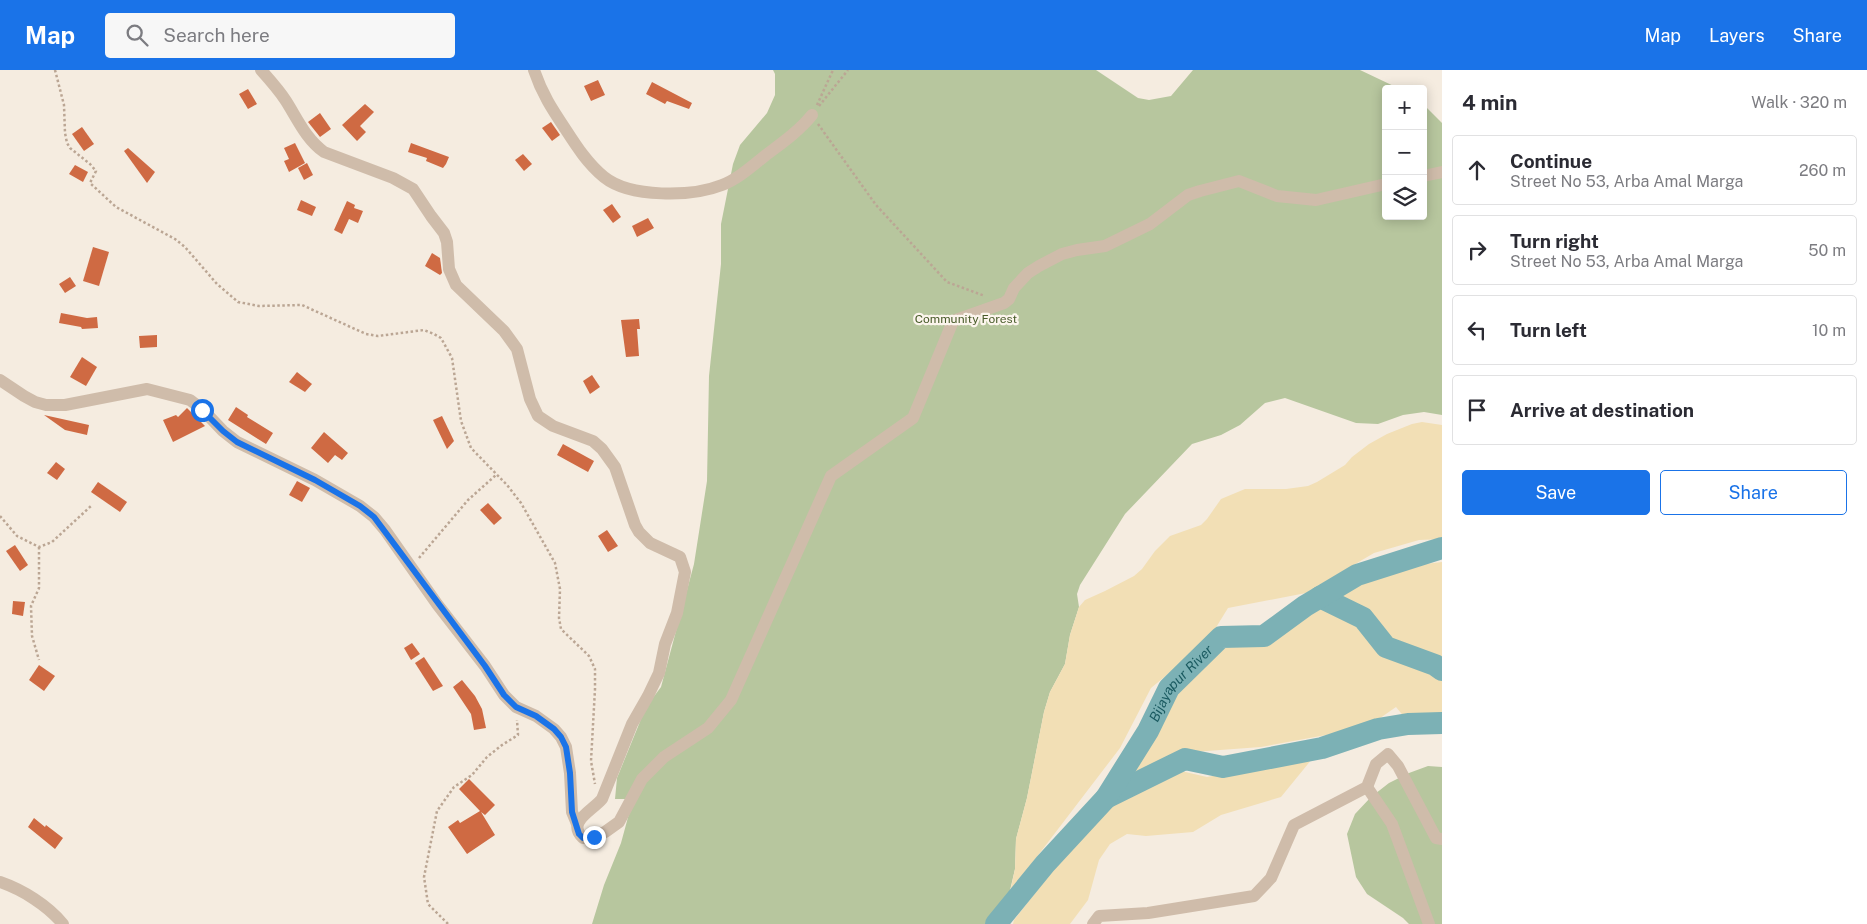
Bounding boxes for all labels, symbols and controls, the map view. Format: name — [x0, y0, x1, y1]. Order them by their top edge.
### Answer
search box — [105, 13, 455, 58]
text: Map — [25, 21, 75, 49]
icon: search — [123, 21, 151, 49]
text: Search here — [163, 24, 270, 46]
text: Map — [1645, 25, 1681, 46]
text: Layers — [1709, 25, 1765, 46]
text: Share — [1793, 25, 1842, 46]
map controls — [1382, 85, 1427, 220]
button: + — [1382, 85, 1427, 130]
text: 4 min — [1462, 90, 1517, 115]
text: Walk · 320 m — [1751, 93, 1847, 112]
button: − — [1382, 130, 1427, 175]
text: Continue — [1510, 150, 1592, 172]
icon: ahead — [1463, 156, 1491, 184]
text: 260 m — [1799, 161, 1846, 180]
text: Street No 53, Arba Amal Marga — [1510, 172, 1743, 191]
button: layers — [1382, 175, 1427, 220]
text: Turn right — [1510, 230, 1599, 252]
icon: right — [1463, 236, 1491, 264]
text: 50 m — [1808, 241, 1846, 260]
text: Street No 53, Arba Amal Marga — [1510, 252, 1743, 271]
park label: Community Forest — [915, 312, 1018, 326]
icon: left — [1463, 316, 1491, 344]
text: Turn left — [1510, 319, 1587, 341]
text: 10 m — [1812, 321, 1846, 340]
icon: arrive — [1463, 396, 1491, 424]
route start — [191, 399, 214, 422]
text: Arrive at destination — [1510, 399, 1694, 421]
button: Save — [1462, 470, 1650, 515]
button: Share — [1660, 470, 1847, 515]
water label: Bijayapur River — [1146, 641, 1217, 724]
route end — [583, 826, 606, 849]

